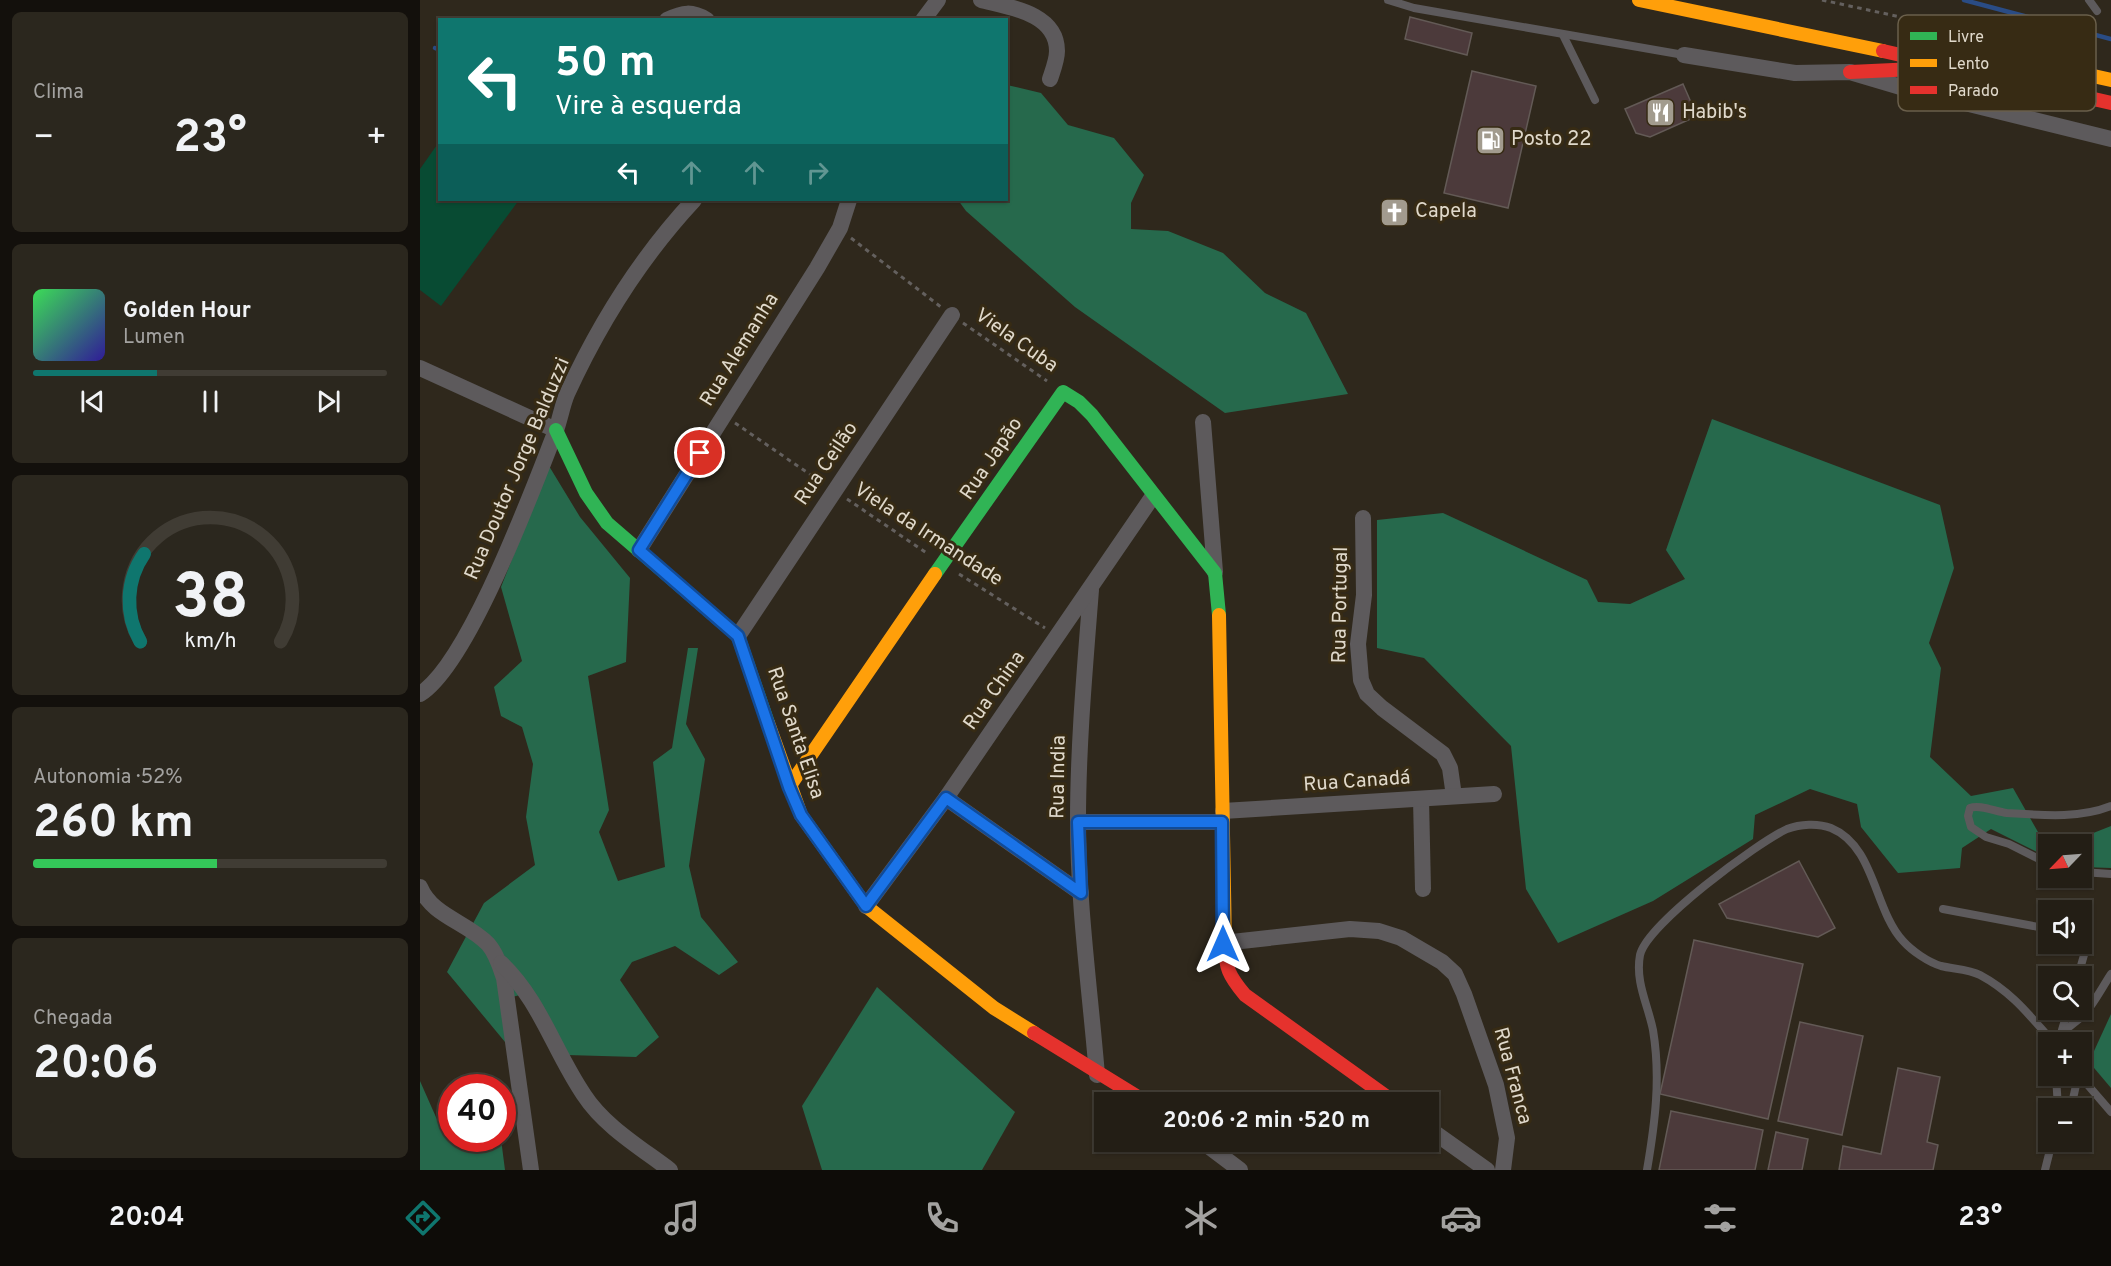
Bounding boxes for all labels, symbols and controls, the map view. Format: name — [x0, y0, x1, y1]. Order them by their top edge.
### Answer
legend — [1898, 15, 2096, 111]
text: Livre — [1948, 28, 1984, 48]
text: 50 m — [555, 38, 656, 91]
icon: left — [456, 42, 534, 120]
text: Lento — [1948, 55, 1989, 75]
text: Clima — [33, 80, 84, 106]
text: Parado — [1948, 82, 1999, 102]
text: Vire à esquerda — [555, 90, 742, 124]
restaurant icon: Habib's — [1645, 97, 1677, 129]
place label: Habib's — [1682, 100, 1747, 126]
text: 23° — [173, 111, 247, 168]
text: − — [33, 118, 54, 160]
text: + — [366, 118, 387, 160]
fuel station icon: Posto 22 — [1474, 124, 1506, 156]
place label: Posto 22 — [1511, 127, 1592, 153]
icon: left — [612, 156, 645, 189]
icon: ahead — [675, 156, 708, 189]
icon: ahead — [738, 156, 771, 189]
icon: right — [801, 156, 834, 189]
church icon: Capela — [1378, 196, 1410, 228]
place label: Capela — [1415, 199, 1477, 225]
street label: Rua Alemanha — [695, 288, 785, 412]
text: Golden Hour — [123, 298, 251, 325]
street label: Viela Cuba — [969, 303, 1063, 379]
text: Lumen — [123, 325, 185, 351]
street label: Rua Doutor Jorge Balduzzi — [459, 354, 577, 584]
icon: previous — [76, 385, 109, 418]
icon: pause — [194, 385, 227, 418]
icon: next — [312, 385, 345, 418]
street label: Rua Japão — [955, 413, 1029, 505]
street label: Rua Ceilão — [790, 417, 864, 511]
pin — [674, 427, 725, 478]
icon: arrive — [683, 436, 716, 469]
street label: Viela da Irmandade — [849, 477, 1007, 593]
street label: Rua Portugal — [1327, 546, 1355, 664]
text: 38 — [172, 561, 248, 640]
text: km/h — [184, 628, 236, 655]
street label: Rua China — [958, 646, 1032, 736]
street label: Rua Santa Elisa — [760, 664, 830, 802]
street label: Rua India — [1045, 735, 1073, 819]
text: Autonomia · 52% — [33, 765, 183, 791]
street label: Rua Canadá — [1303, 765, 1411, 799]
text: 260 km — [33, 796, 194, 853]
north arrow — [2038, 834, 2092, 888]
map controls — [2038, 834, 2092, 1152]
button: sound — [2038, 900, 2092, 954]
position arrow — [1191, 912, 1255, 976]
button: search — [2038, 966, 2092, 1020]
text: Chegada — [33, 1006, 113, 1032]
street label: Rua Franca — [1487, 1025, 1537, 1127]
button: + — [2038, 1032, 2092, 1086]
text: 20:06 — [33, 1037, 158, 1094]
speed limit sign: 40 — [438, 1074, 516, 1152]
button: − — [2038, 1098, 2092, 1152]
text: 20:06 · 2 min · 520 m — [1163, 1108, 1370, 1135]
icon: directions — [402, 1197, 444, 1239]
icon: music — [661, 1197, 703, 1239]
icon: phone — [921, 1197, 963, 1239]
icon: climate — [1180, 1197, 1222, 1239]
icon: car — [1440, 1197, 1482, 1239]
icon: filters — [1699, 1197, 1741, 1239]
text: 20:04 — [109, 1201, 185, 1235]
text: 23° — [1958, 1201, 2002, 1235]

